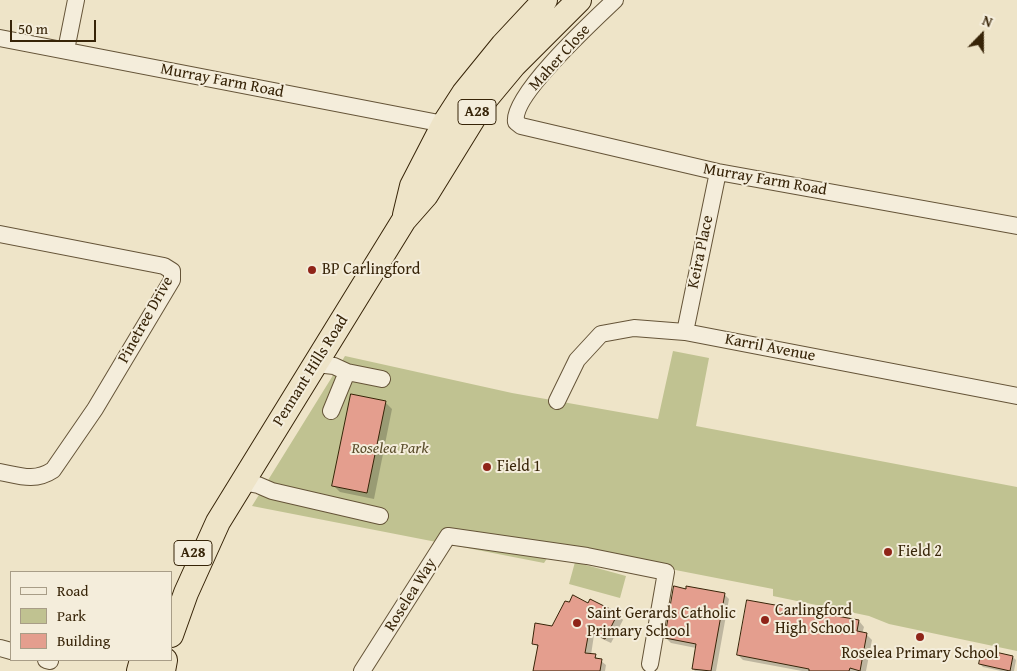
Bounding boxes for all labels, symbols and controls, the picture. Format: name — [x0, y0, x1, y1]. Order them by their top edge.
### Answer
scale bar — [12, 10, 99, 42]
north arrow — [957, 10, 1007, 60]
text: N — [980, 10, 996, 32]
text: 50 m — [18, 18, 48, 39]
street label: Maher Close — [525, 21, 595, 95]
street label: Murray Farm Road — [159, 60, 285, 102]
road number: A28 — [458, 100, 496, 124]
street label: Murray Farm Road — [702, 160, 828, 200]
street label: Keira Place — [684, 214, 718, 290]
place label: BP Carlingford — [322, 260, 420, 280]
marker: BP Carlingford — [306, 264, 318, 276]
street label: Pinetree Drive — [114, 273, 178, 367]
street label: Pennant Hills Road — [269, 312, 353, 430]
street label: Karril Avenue — [723, 330, 817, 366]
park label: Roselea Park — [351, 439, 429, 459]
place label: Field 1 — [497, 457, 541, 477]
marker: Field 1 — [481, 461, 493, 473]
road number: A28 — [174, 540, 212, 566]
place label: Field 2 — [898, 542, 942, 562]
marker: Field 2 — [882, 546, 894, 558]
street label: Roselea Way — [381, 555, 441, 635]
legend — [10, 571, 172, 661]
text: Road — [57, 580, 88, 601]
place label: Carlingford High School — [775, 601, 855, 639]
place label: Saint Gerards Catholic Primary School — [587, 604, 736, 642]
text: Park — [57, 605, 86, 626]
marker: Carlingford High School — [759, 614, 771, 626]
marker: Saint Gerards Catholic Primary School — [571, 617, 583, 629]
text: Building — [57, 630, 110, 651]
marker: Roselea Primary School — [914, 631, 926, 643]
place label: Roselea Primary School — [841, 644, 999, 664]

